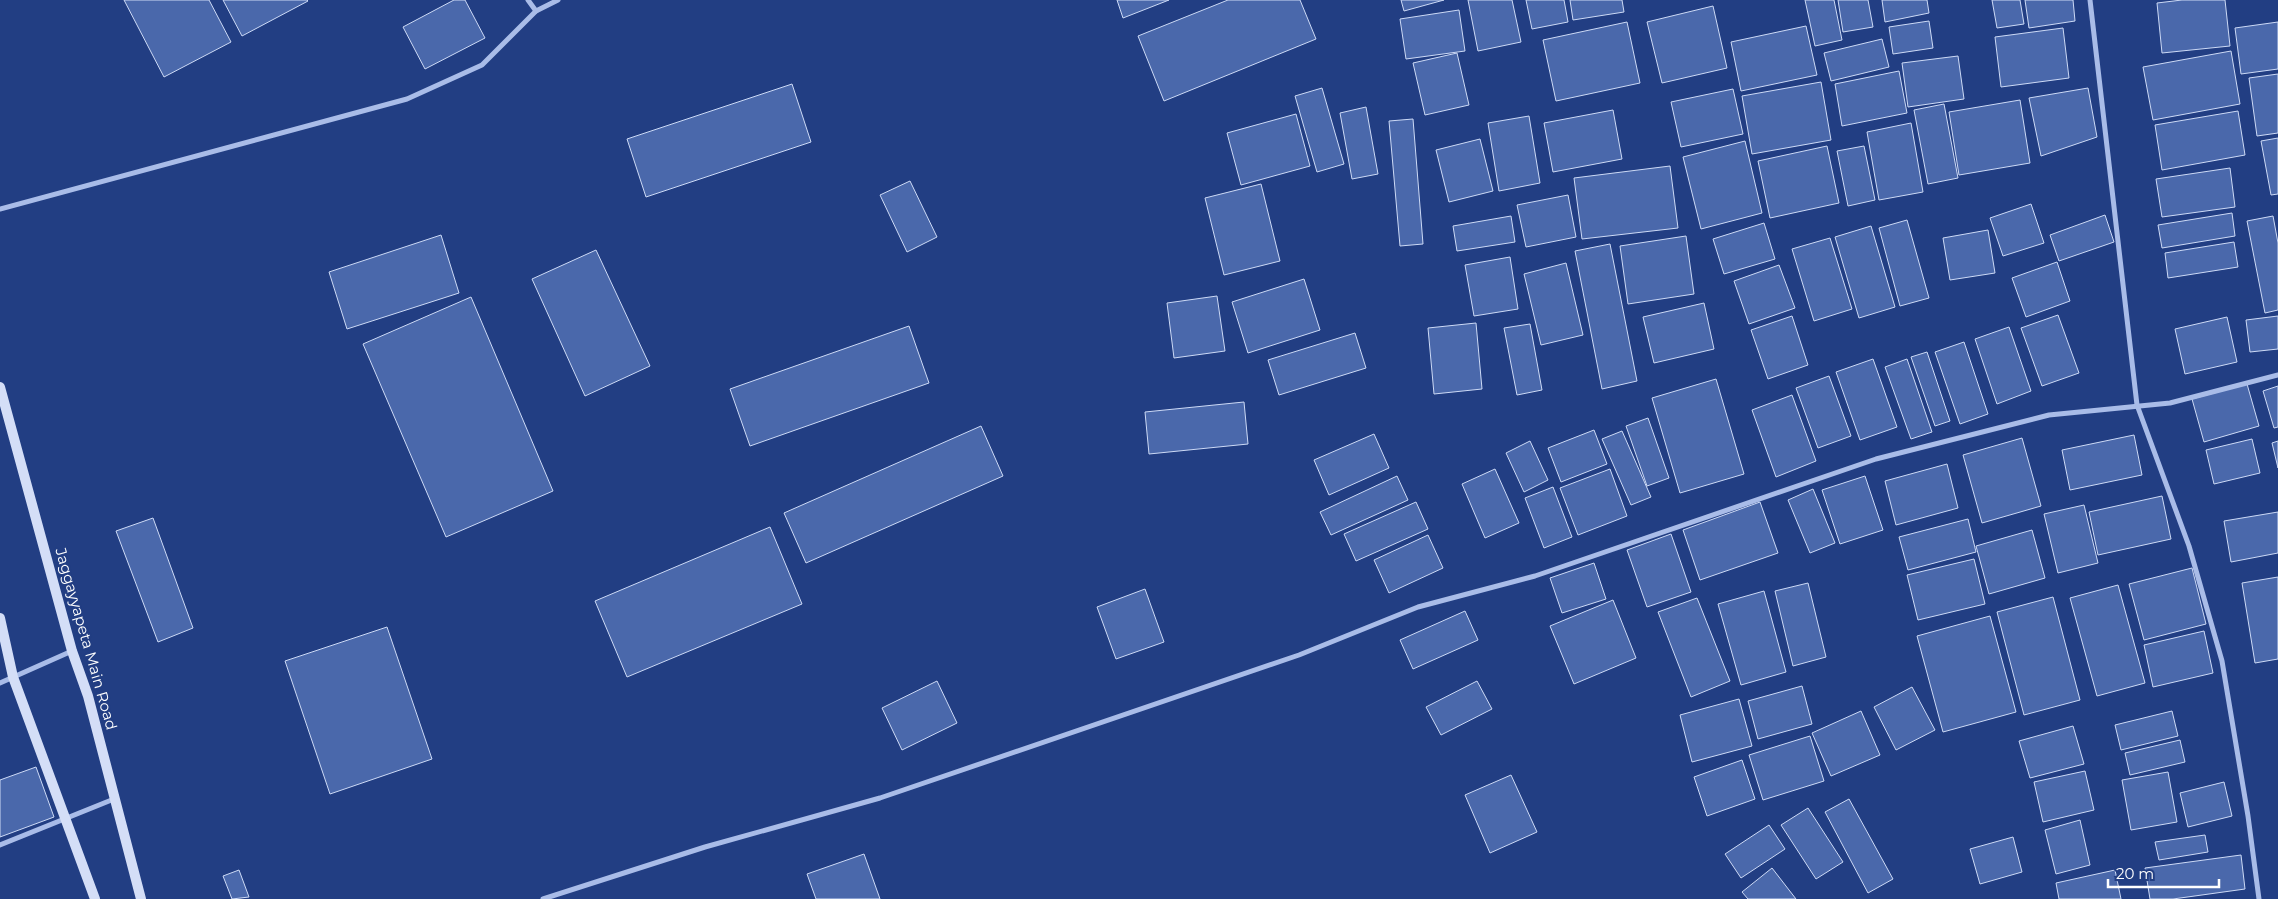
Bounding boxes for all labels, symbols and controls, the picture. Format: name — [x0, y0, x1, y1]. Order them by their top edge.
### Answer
street label: Jaggayyapeta Main Road — [51, 545, 122, 732]
scale bar — [2108, 856, 2219, 888]
text: 20 m — [2116, 864, 2154, 883]

